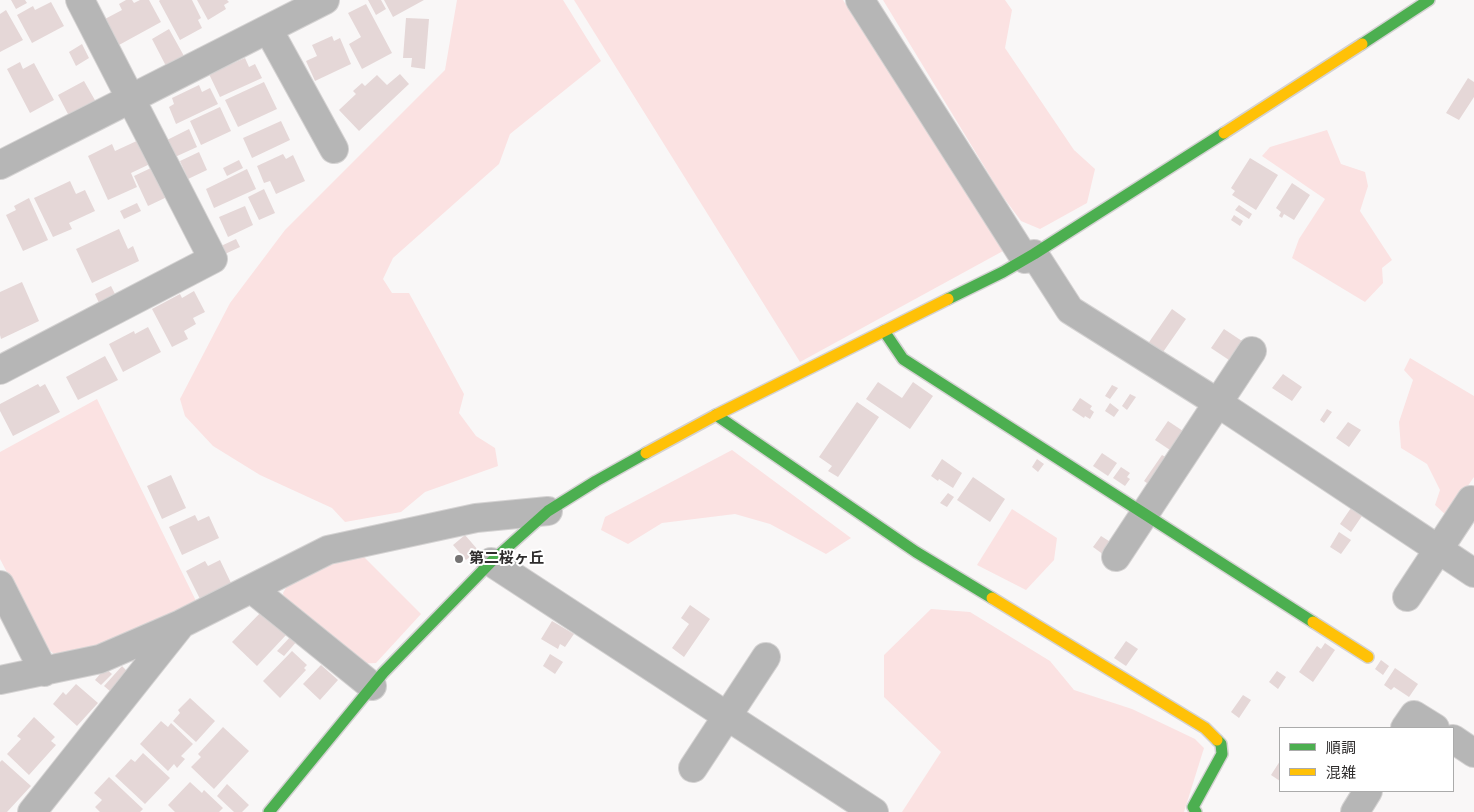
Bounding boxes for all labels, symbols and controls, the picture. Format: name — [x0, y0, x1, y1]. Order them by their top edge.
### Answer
place label: 第二桜ヶ丘 — [469, 550, 544, 568]
marker: 第二桜ヶ丘 — [453, 553, 465, 565]
legend — [1279, 727, 1454, 792]
text: 順調 — [1326, 739, 1356, 757]
text: 混雑 — [1326, 764, 1356, 782]

